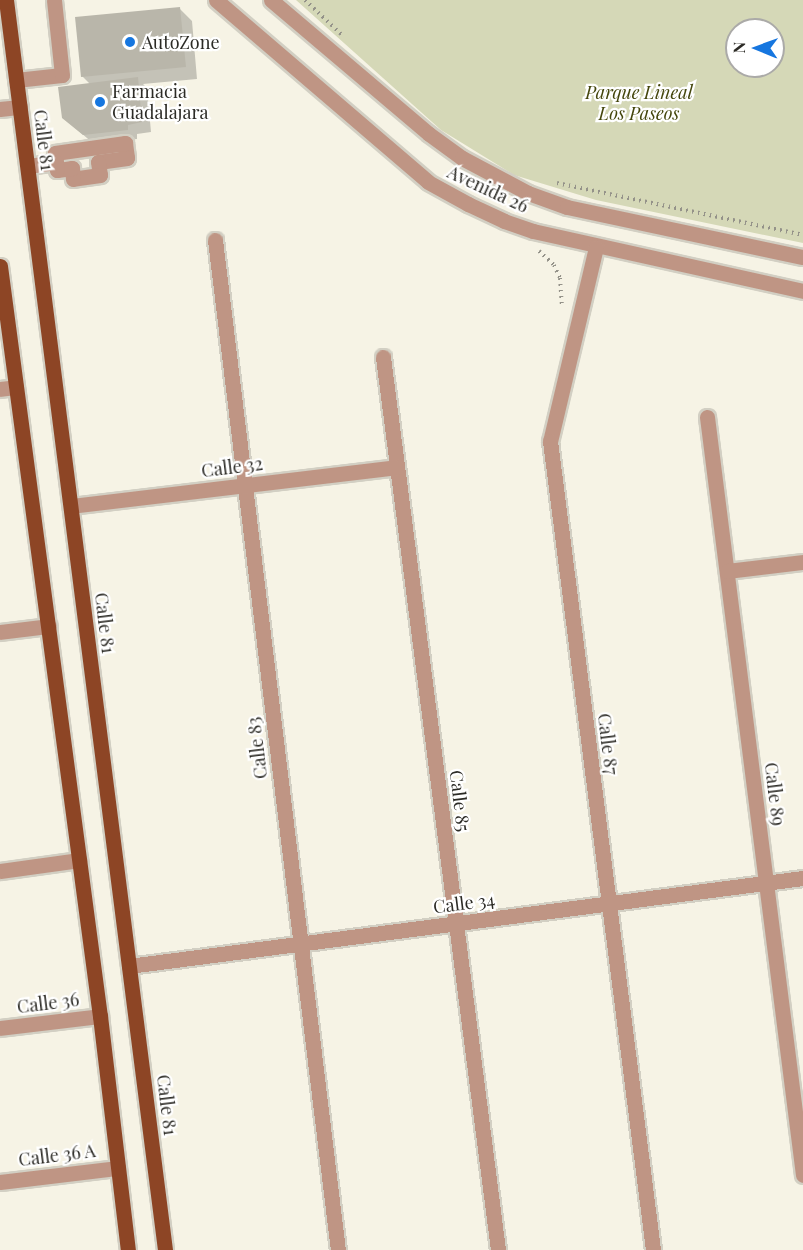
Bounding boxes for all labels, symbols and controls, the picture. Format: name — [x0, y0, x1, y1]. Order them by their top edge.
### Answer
north arrow — [725, 18, 785, 78]
place label: AutoZone — [142, 31, 220, 53]
marker: AutoZone — [123, 35, 137, 49]
text: N — [728, 42, 749, 54]
place label: Farmacia Guadalajara — [112, 81, 208, 124]
park label: Parque Lineal Los Paseos — [585, 82, 693, 124]
marker: Farmacia Guadalajara — [93, 95, 107, 109]
street label: Calle 81 — [30, 108, 58, 172]
street label: Avenida 26 — [444, 161, 532, 217]
street label: Calle 32 — [200, 453, 264, 481]
street label: Calle 81 — [91, 591, 119, 655]
street label: Calle 87 — [594, 712, 622, 776]
street label: Calle 83 — [242, 716, 272, 780]
street label: Calle 89 — [760, 761, 790, 827]
street label: Calle 85 — [446, 769, 474, 833]
street label: Calle 34 — [432, 888, 496, 918]
street label: Calle 36 — [16, 988, 80, 1018]
street label: Calle 81 — [153, 1073, 181, 1137]
street label: Calle 36 A — [17, 1140, 97, 1170]

